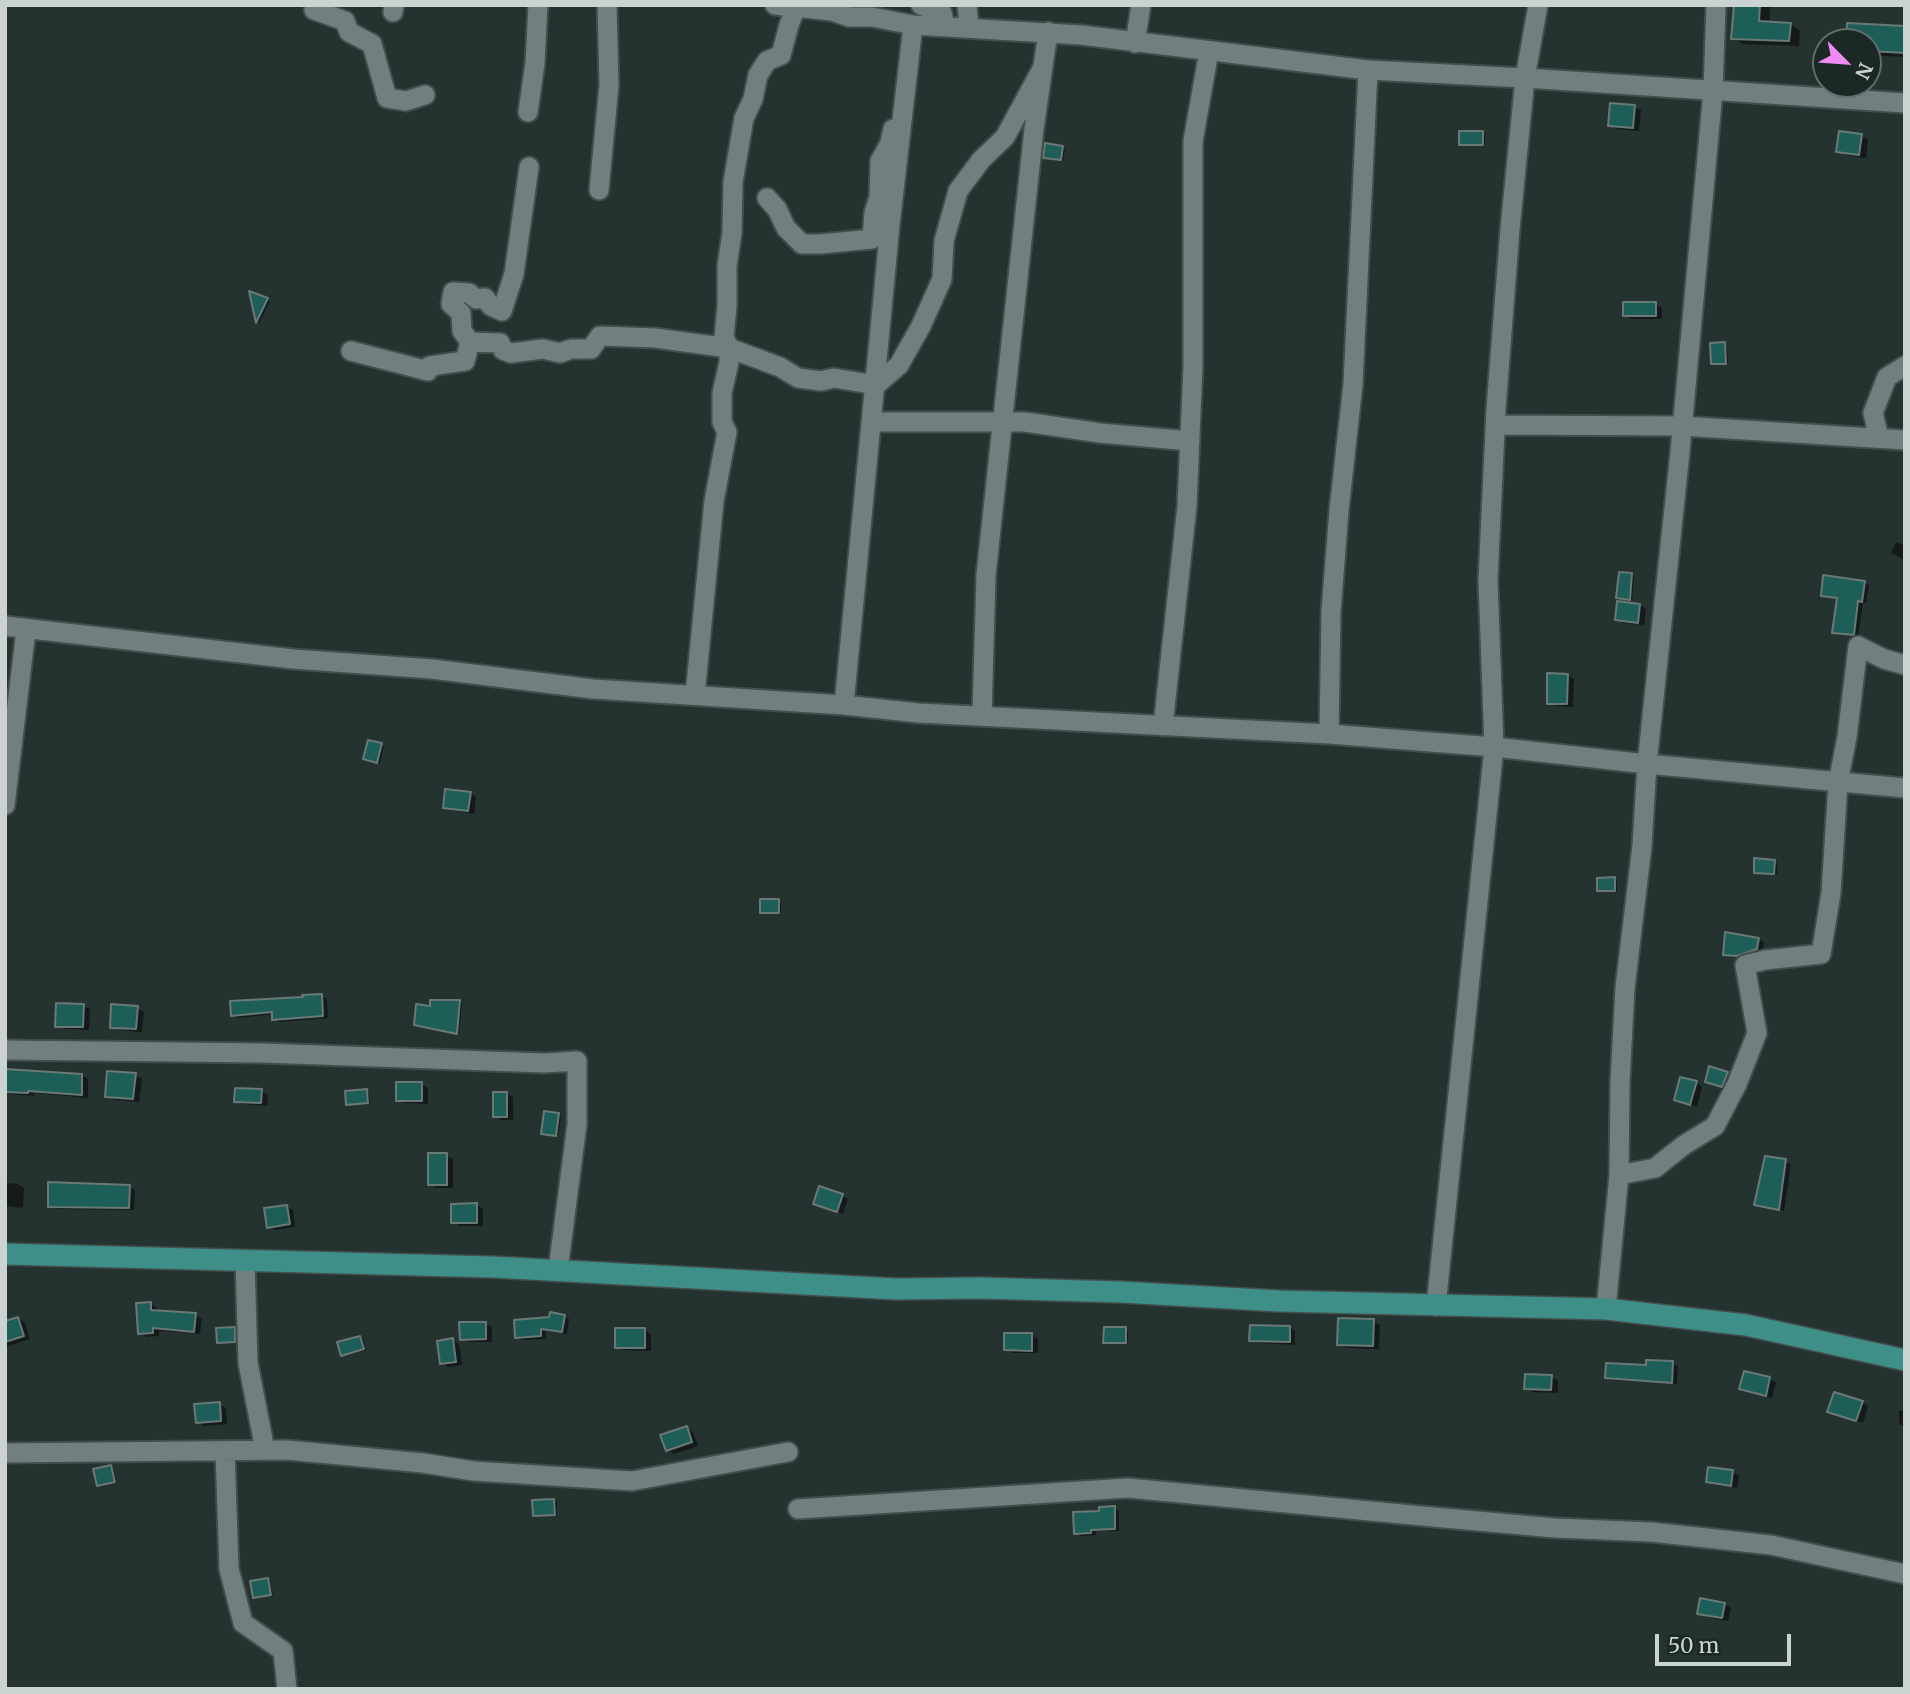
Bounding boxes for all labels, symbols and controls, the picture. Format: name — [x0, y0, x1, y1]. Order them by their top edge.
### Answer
north arrow — [1812, 28, 1882, 98]
text: N — [1850, 59, 1878, 83]
scale bar — [1658, 1620, 1794, 1664]
text: 50 m — [1668, 1632, 1719, 1659]

